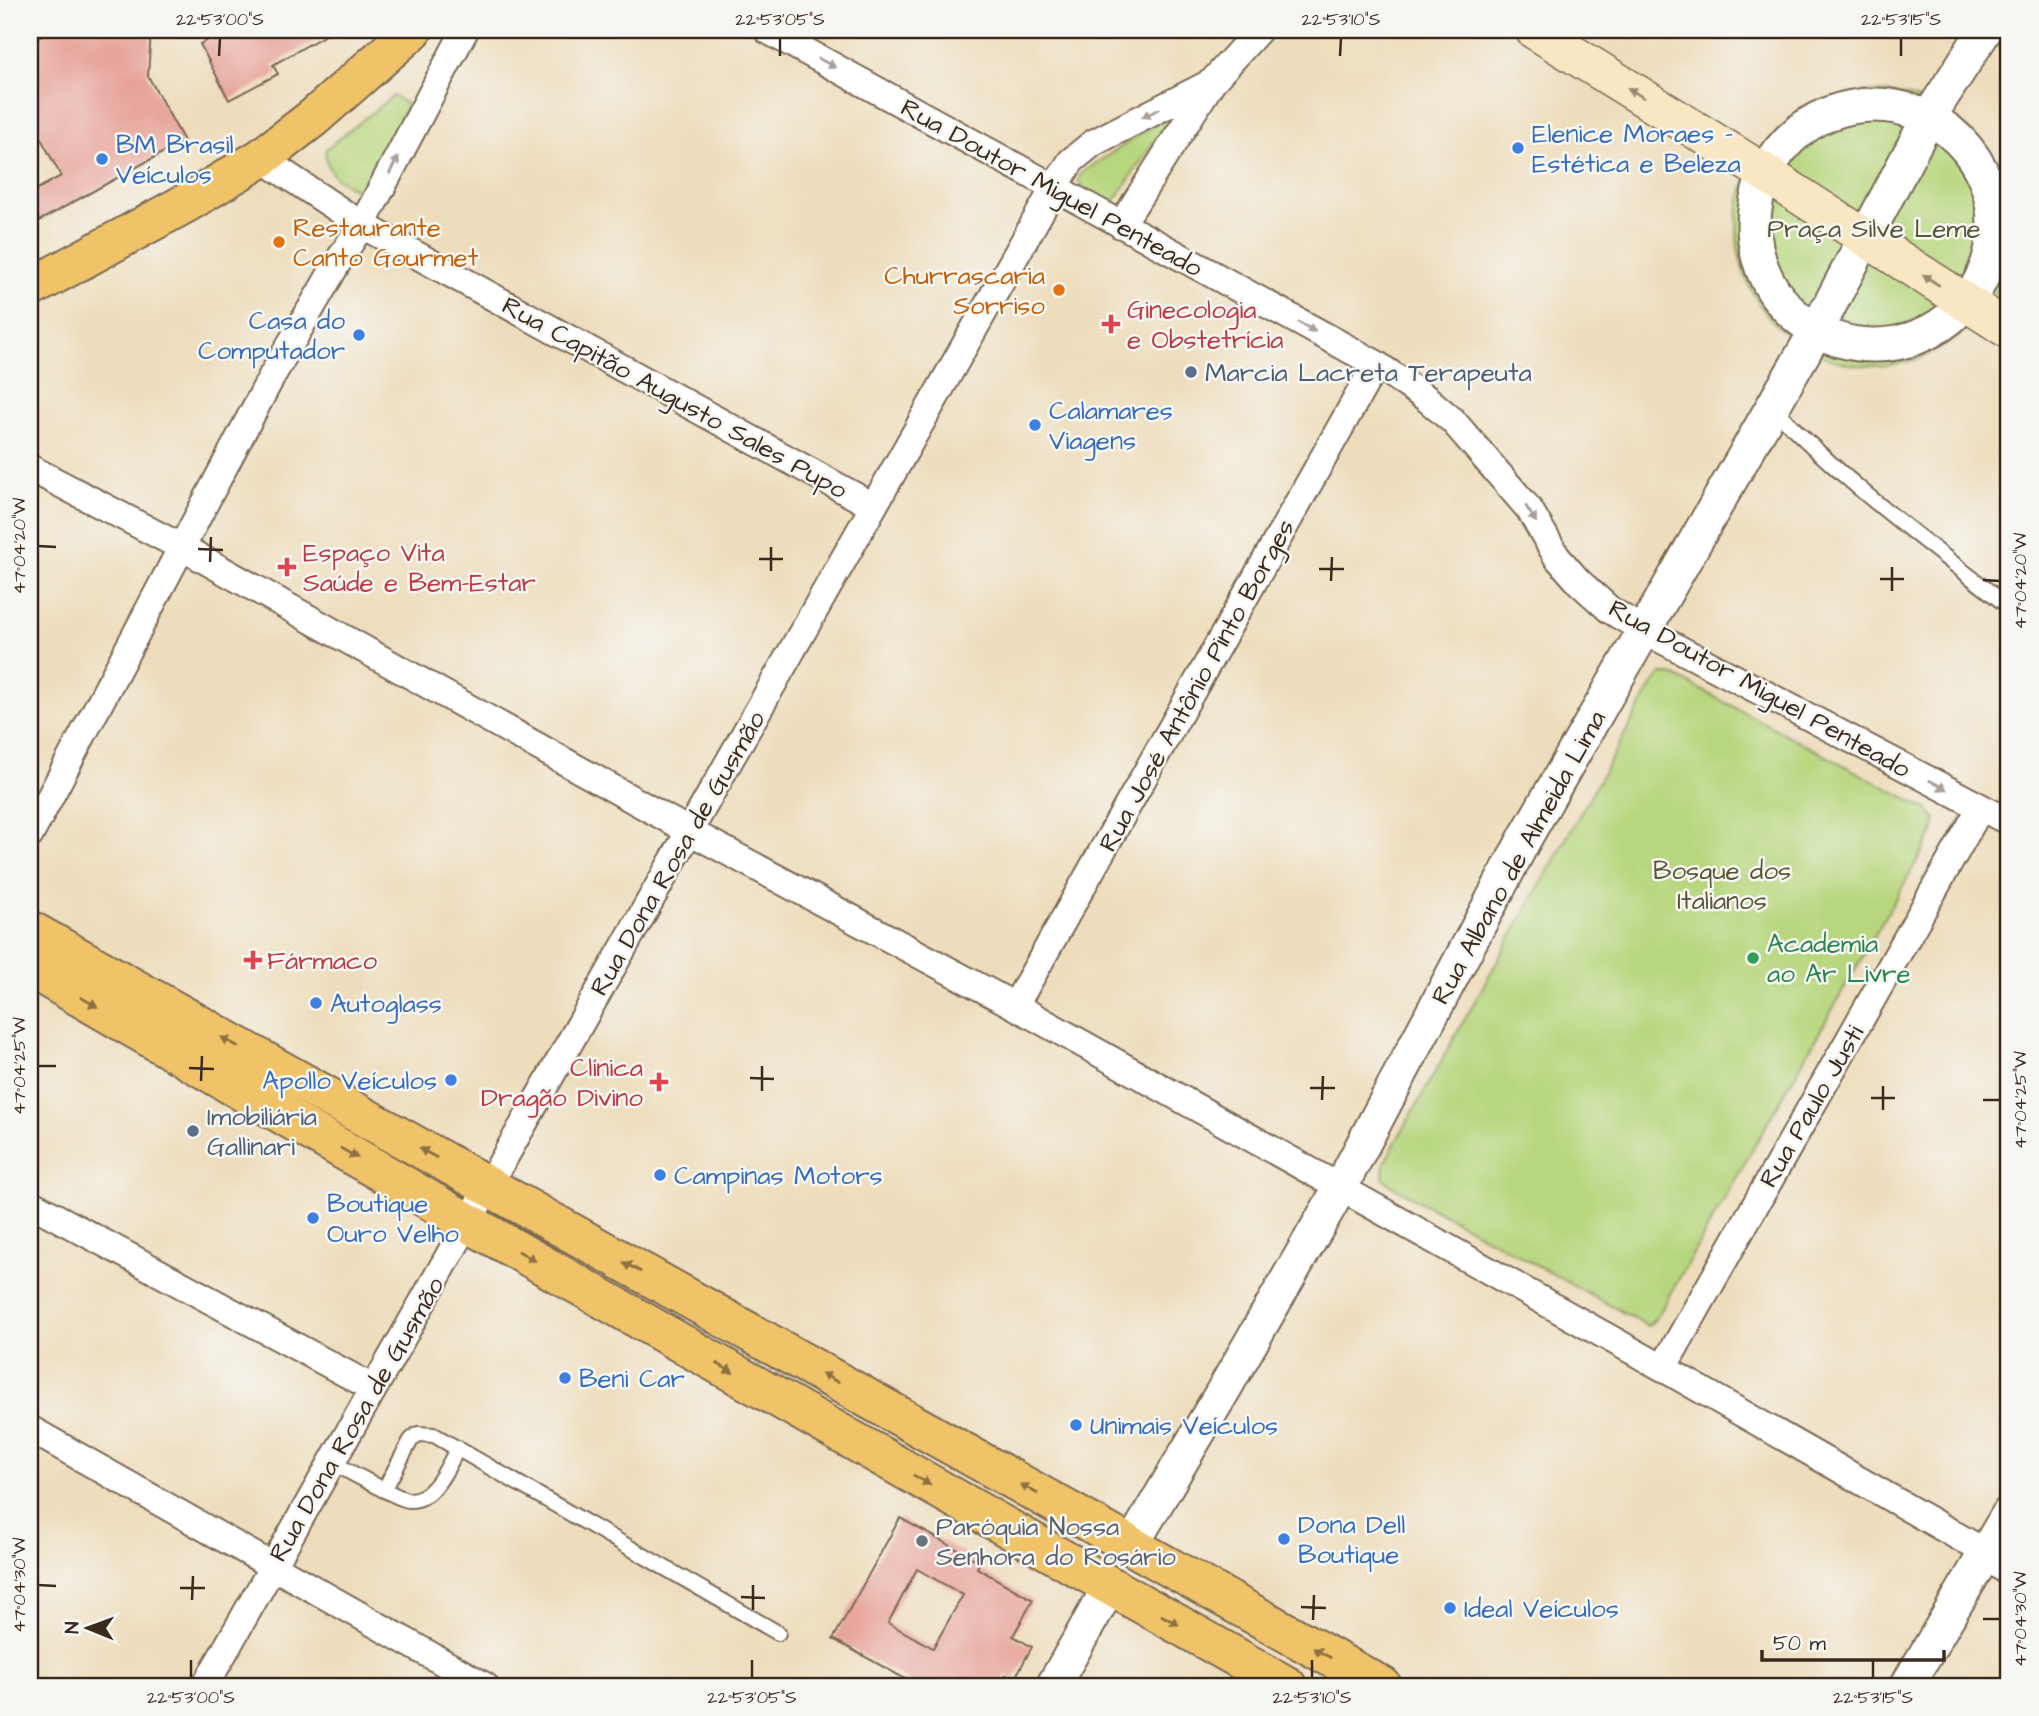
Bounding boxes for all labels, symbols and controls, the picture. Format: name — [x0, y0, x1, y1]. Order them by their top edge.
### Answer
text: 22°53'00"S — [176, 7, 264, 32]
text: 22°53'05"S — [735, 7, 825, 32]
text: 22°53'10"S — [1302, 7, 1380, 32]
text: 22°53'15"S — [1861, 7, 1941, 32]
one-way arrow — [817, 57, 836, 69]
one-way arrow — [1626, 86, 1645, 99]
street label: Rua Doutor Miguel Penteado — [893, 90, 1209, 288]
one-way arrow — [1141, 107, 1161, 119]
place label: Elenice Moraes - Estética e Beleza — [1532, 116, 1741, 182]
place label: BM Brasil Veículos — [116, 127, 234, 193]
marker: Elenice Moraes - Estética e Beleza — [1510, 140, 1526, 156]
marker: BM Brasil Veículos — [94, 151, 110, 167]
one-way arrow — [388, 155, 399, 175]
place label: Restaurante Canto Gourmet — [293, 210, 479, 276]
park label: Praça Silve Leme — [1767, 211, 1981, 247]
marker: Restaurante Canto Gourmet — [271, 234, 287, 250]
place label: Churrascaria Sorriso — [884, 258, 1045, 324]
one-way arrow — [1921, 274, 1941, 287]
marker: Churrascaria Sorriso — [1051, 282, 1067, 298]
street label: Rua Capitão Augusto Sales Pupo — [494, 288, 854, 510]
place label: Ginecologia e Obstetrícia — [1127, 292, 1284, 358]
place label: Casa do Computador — [198, 303, 345, 369]
marker: Ginecologia e Obstetrícia — [1101, 314, 1121, 334]
one-way arrow — [1297, 321, 1317, 333]
marker: Casa do Computador — [351, 327, 367, 343]
place label: Marcia Lacreta Terapeuta — [1205, 355, 1532, 391]
marker: Marcia Lacreta Terapeuta — [1183, 364, 1199, 380]
place label: Calamares Viagens — [1049, 393, 1173, 461]
marker: Calamares Viagens — [1027, 417, 1043, 433]
text: 47°04'20"W — [7, 498, 32, 594]
one-way arrow — [1524, 505, 1538, 523]
street label: Rua José Antônio Pinto Borges — [1090, 513, 1305, 859]
text: 47°04'20"W — [2008, 533, 2033, 629]
place label: Espaço Vita Saúde e Bem-Estar — [303, 535, 536, 601]
marker: Espaço Vita Saúde e Bem-Estar — [277, 557, 297, 577]
street label: Rua Doutor Miguel Penteado — [1601, 591, 1917, 789]
street label: Rua Dona Rosa de Gusmão — [581, 704, 775, 1003]
street label: Rua Albano de Almeida Lima — [1423, 704, 1615, 1011]
one-way arrow — [1928, 779, 1948, 790]
park label: Bosque dos Italianos — [1653, 853, 1791, 919]
place label: Academia ao Ar Livre — [1767, 926, 1911, 992]
place label: Fármaco — [267, 943, 377, 979]
marker: Academia ao Ar Livre — [1745, 950, 1761, 966]
marker: Fármaco — [245, 952, 261, 968]
place label: Autoglass — [330, 986, 442, 1024]
marker: Autoglass — [308, 995, 324, 1011]
one-way arrow — [79, 996, 98, 1008]
text: 47°04'25"W — [7, 1017, 32, 1115]
street label: Rua Paulo Justi — [1751, 1019, 1873, 1194]
one-way arrow — [220, 1036, 240, 1048]
place label: Clínica Dragão Divino — [481, 1050, 643, 1118]
text: 47°04'25"W — [2008, 1051, 2033, 1149]
place label: Apollo Veículos — [262, 1063, 437, 1099]
marker: Apollo Veículos — [443, 1072, 459, 1088]
marker: Clínica Dragão Divino — [649, 1072, 669, 1092]
place label: Imobiliária Gallinari — [207, 1099, 317, 1165]
marker: Imobiliária Gallinari — [185, 1123, 201, 1139]
one-way arrow — [339, 1147, 358, 1159]
one-way arrow — [419, 1147, 438, 1159]
place label: Campinas Motors — [674, 1158, 883, 1194]
marker: Campinas Motors — [652, 1167, 668, 1183]
place label: Boutique Ouro Velho — [327, 1186, 459, 1252]
marker: Boutique Ouro Velho — [305, 1210, 321, 1226]
one-way arrow — [517, 1250, 536, 1262]
one-way arrow — [622, 1261, 641, 1273]
street label: Rua Dona Rosa de Gusmão — [260, 1270, 454, 1569]
place label: Beni Car — [579, 1361, 685, 1397]
one-way arrow — [715, 1362, 734, 1374]
marker: Beni Car — [557, 1370, 573, 1386]
one-way arrow — [821, 1372, 840, 1384]
place label: Unimais Veículos — [1090, 1408, 1278, 1444]
marker: Unimais Veículos — [1068, 1417, 1084, 1433]
one-way arrow — [913, 1474, 932, 1486]
one-way arrow — [1019, 1483, 1039, 1495]
place label: Dona Dell Boutique — [1298, 1507, 1405, 1573]
place label: Paróquia Nossa Senhora do Rosário — [936, 1509, 1176, 1575]
marker: Dona Dell Boutique — [1276, 1531, 1292, 1547]
marker: Paróquia Nossa Senhora do Rosário — [914, 1533, 930, 1549]
text: 47°04'30"W — [7, 1537, 32, 1633]
text: 47°04'30"W — [2008, 1571, 2033, 1667]
place label: Ideal Veículos — [1464, 1591, 1619, 1627]
north arrow — [52, 1594, 122, 1664]
marker: Ideal Veículos — [1442, 1600, 1458, 1616]
one-way arrow — [1160, 1614, 1179, 1626]
scale bar — [1762, 1618, 1944, 1662]
text: N — [59, 1621, 86, 1634]
text: 50 m — [1773, 1629, 1827, 1658]
one-way arrow — [1312, 1647, 1332, 1659]
text: 22°53'00"S — [147, 1685, 235, 1710]
text: 22°53'05"S — [707, 1685, 797, 1710]
text: 22°53'10"S — [1273, 1685, 1351, 1710]
text: 22°53'15"S — [1833, 1685, 1913, 1710]

